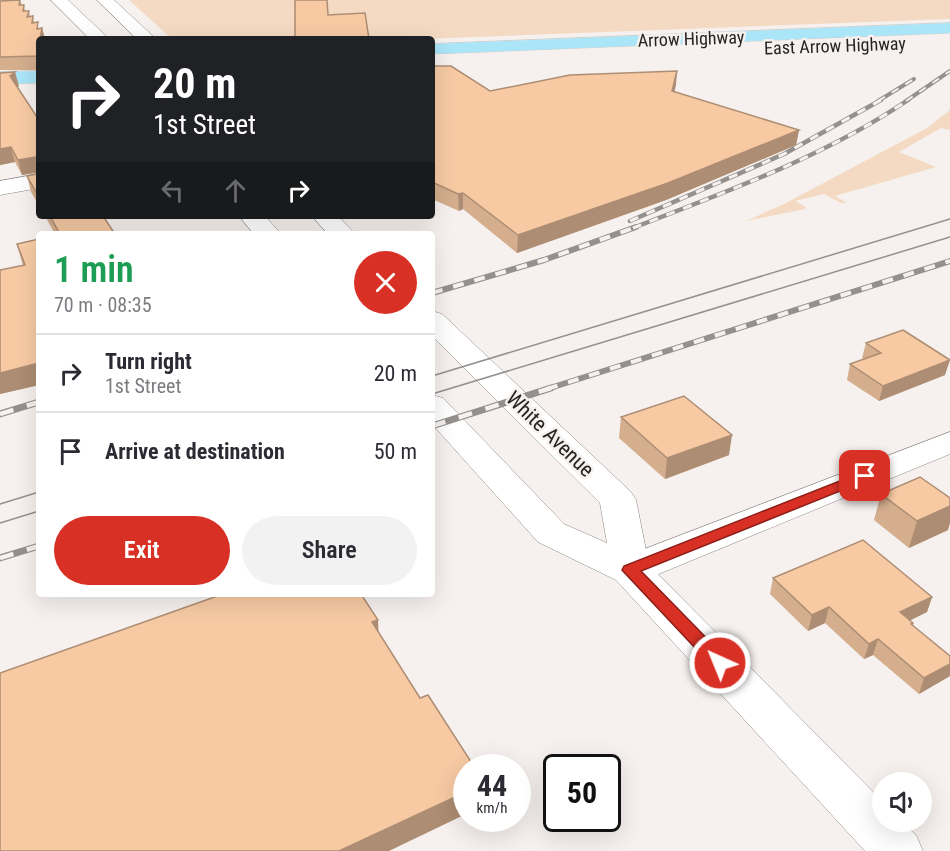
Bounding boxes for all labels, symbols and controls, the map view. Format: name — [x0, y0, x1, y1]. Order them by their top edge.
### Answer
street label: Arrow Highway — [637, 26, 745, 51]
street label: East Arrow Highway — [764, 33, 907, 58]
text: 20 m — [153, 59, 236, 108]
icon: right — [54, 60, 132, 138]
text: 1st Street — [153, 109, 256, 141]
icon: left — [156, 174, 189, 207]
icon: ahead — [219, 174, 252, 207]
icon: right — [282, 174, 315, 207]
text: 1 min — [54, 249, 134, 291]
button: close — [354, 251, 417, 314]
text: 70 m · 08:35 — [54, 293, 152, 317]
text: Turn right — [105, 349, 192, 374]
icon: right — [54, 357, 87, 390]
text: 20 m — [374, 361, 417, 386]
text: 1st Street — [105, 374, 181, 398]
street label: White Avenue — [501, 386, 599, 482]
icon: arrive — [54, 435, 87, 468]
text: Arrive at destination — [105, 439, 285, 464]
text: 50 m — [374, 439, 417, 464]
pin — [839, 450, 890, 501]
icon: arrive — [848, 459, 881, 492]
button: Exit — [54, 516, 230, 585]
button: Share — [242, 516, 417, 585]
position arrow — [688, 631, 752, 695]
speed limit sign: 50 — [543, 754, 621, 832]
text: 44 — [477, 768, 507, 803]
map controls — [872, 772, 932, 832]
button: sound — [872, 772, 932, 832]
text: km/h — [477, 799, 507, 817]

